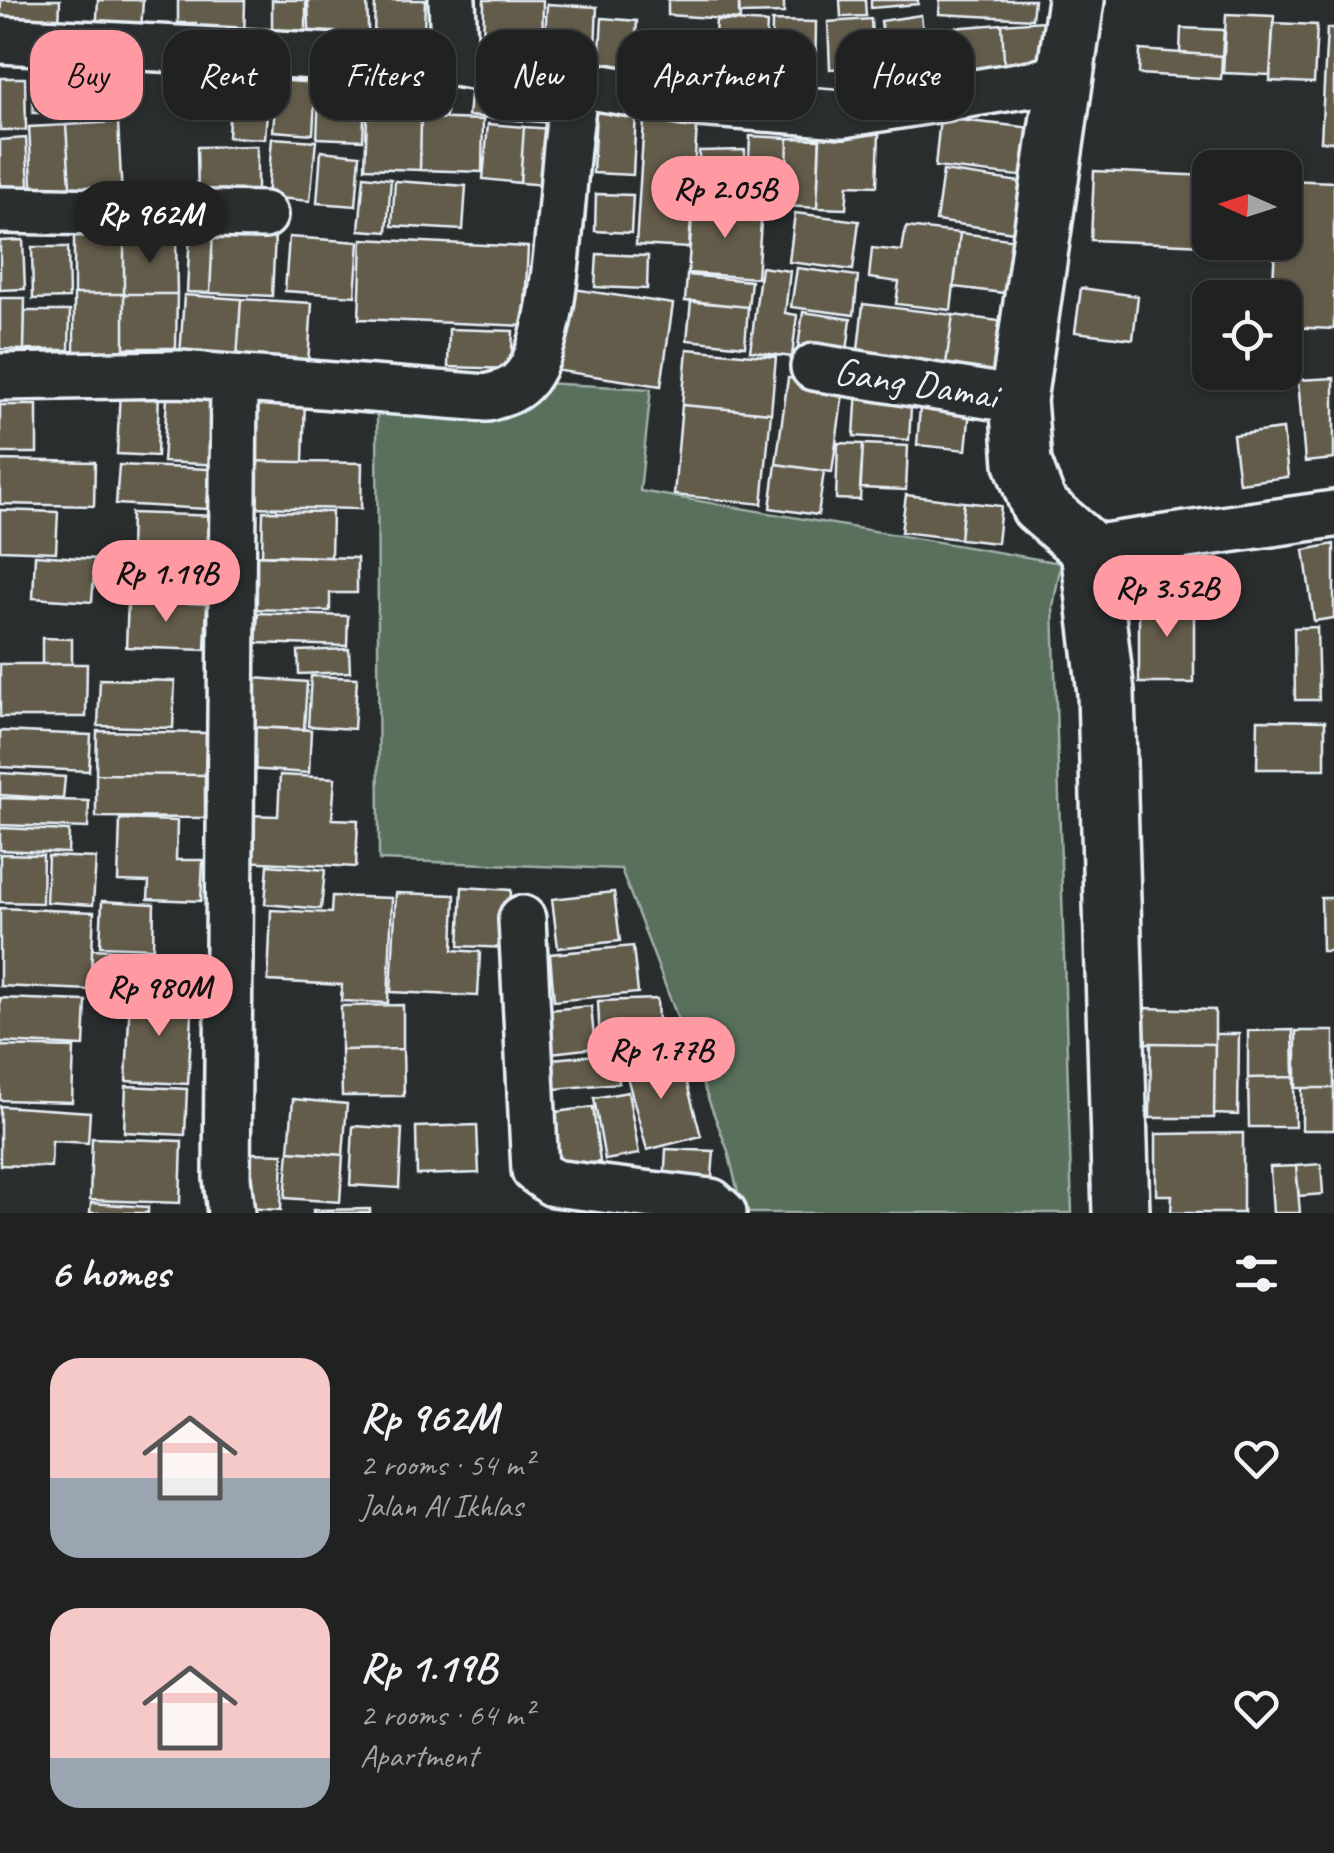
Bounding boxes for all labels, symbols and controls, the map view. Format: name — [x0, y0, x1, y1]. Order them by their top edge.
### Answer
chip: Buy — [30, 30, 143, 120]
chip: Rent — [163, 30, 290, 120]
chip: Filters — [310, 30, 456, 120]
chip: New — [476, 30, 597, 120]
chip: Apartment — [617, 30, 816, 120]
chip: House — [836, 30, 974, 120]
north arrow — [1192, 150, 1302, 260]
map controls — [1192, 150, 1302, 390]
pin: Rp 2.05B — [622, 156, 828, 241]
text: Rp 2.05B — [673, 168, 777, 209]
pin: Rp 962M — [58, 181, 242, 266]
text: Rp 962M — [98, 193, 202, 234]
button: locate — [1192, 280, 1302, 390]
street label: Gang Damai — [831, 345, 1006, 421]
pin: Rp 1.19B — [63, 540, 269, 625]
text: Rp 1.19B — [114, 552, 218, 593]
pin: Rp 3.52B — [1064, 555, 1270, 640]
text: Rp 3.52B — [1115, 567, 1219, 608]
pin: Rp 980M — [67, 954, 251, 1039]
text: Rp 980M — [107, 966, 211, 1007]
pin: Rp 1.77B — [558, 1017, 764, 1102]
text: Rp 1.77B — [609, 1029, 713, 1070]
icon: filters — [1229, 1246, 1284, 1301]
text: 6 homes — [50, 1247, 169, 1300]
text: Rp 962M — [360, 1391, 497, 1444]
icon: home — [130, 1398, 250, 1518]
icon: heart — [1229, 1431, 1284, 1486]
text: 2 rooms · 54 m² — [360, 1444, 533, 1485]
text: Jalan Al Ikhlas — [360, 1485, 522, 1526]
text: Rp 1.19B — [360, 1641, 496, 1694]
icon: home — [130, 1648, 250, 1768]
icon: heart — [1229, 1681, 1284, 1736]
text: 2 rooms · 64 m² — [360, 1694, 533, 1735]
text: Apartment — [360, 1735, 478, 1776]

